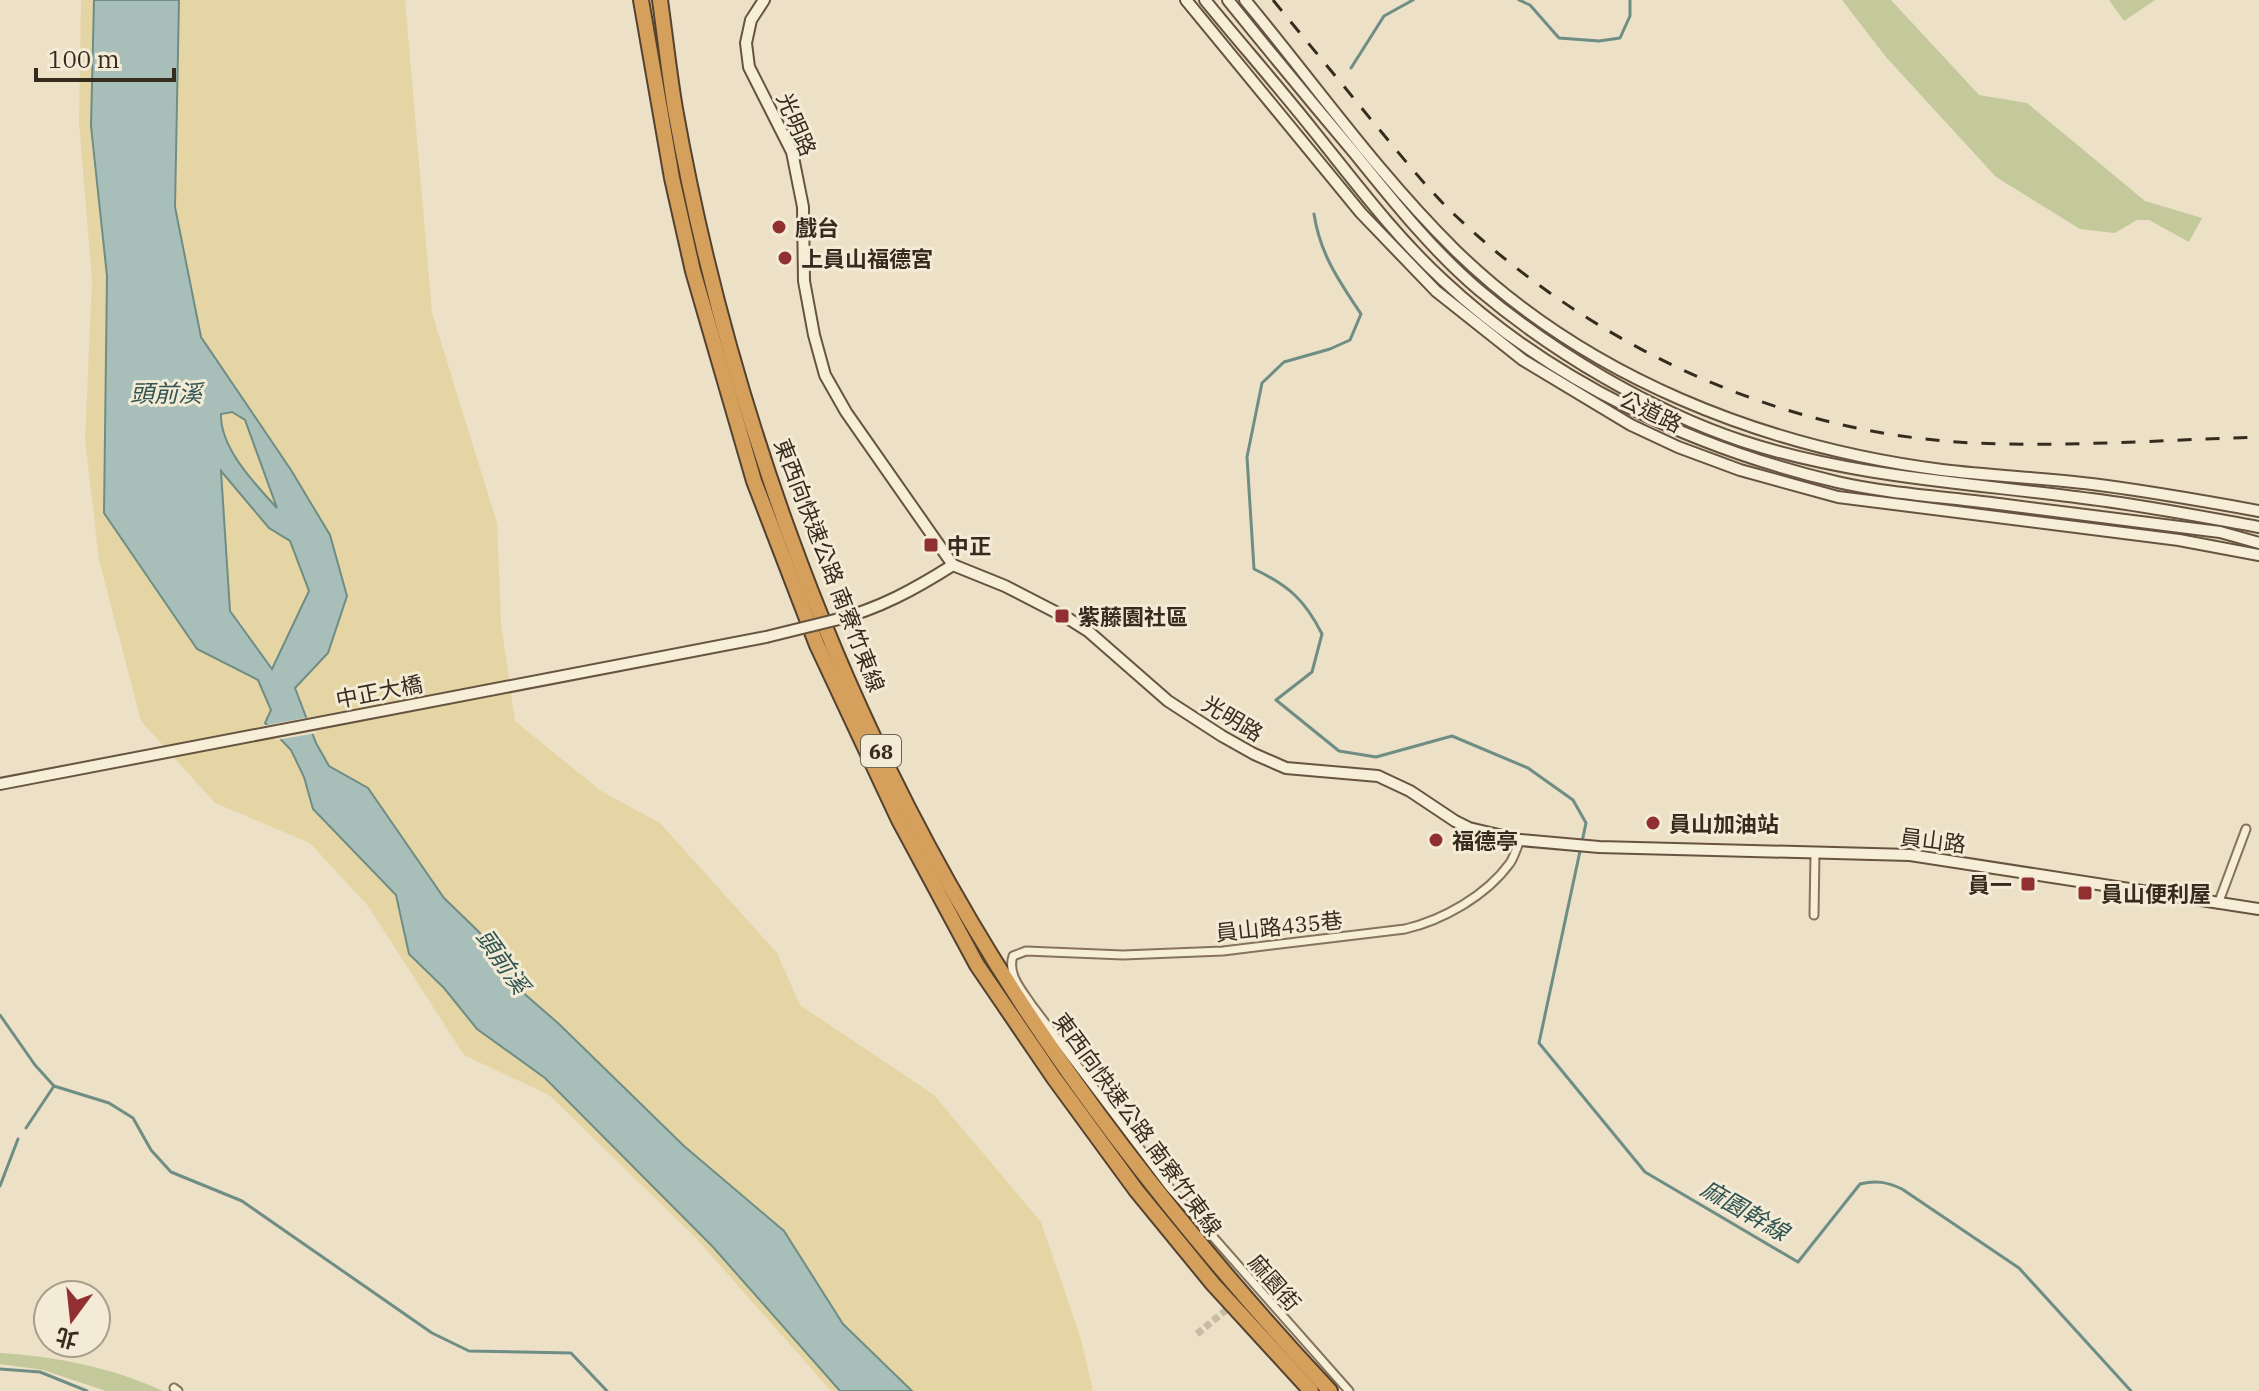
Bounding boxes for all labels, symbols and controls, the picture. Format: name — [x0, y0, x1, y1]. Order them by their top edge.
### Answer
scale bar — [36, 32, 174, 82]
text: 100 m — [48, 43, 120, 75]
street label: 光明路 — [771, 88, 823, 160]
place label: 戲台 — [795, 213, 839, 242]
marker: 戲台 — [770, 218, 788, 236]
place label: 上員山福德宮 — [801, 244, 933, 273]
marker: 上員山福德宮 — [776, 249, 794, 267]
water label: 頭前溪 — [130, 377, 205, 409]
street label: 公道路 — [1615, 383, 1687, 439]
street label: 東西向快速公路 南寮竹東線 — [768, 434, 892, 696]
place label: 中正 — [947, 531, 991, 560]
marker: 中正 — [922, 536, 940, 554]
place label: 紫藤園社區 — [1078, 602, 1188, 631]
marker: 紫藤園社區 — [1053, 607, 1071, 625]
street label: 中正大橋 — [333, 668, 425, 714]
street label: 光明路 — [1197, 689, 1269, 747]
road number: 68 — [861, 735, 901, 767]
place label: 員山加油站 — [1669, 809, 1779, 838]
marker: 員山加油站 — [1644, 814, 1662, 832]
street label: 員山路 — [1898, 822, 1968, 858]
place label: 福德亭 — [1452, 826, 1518, 855]
marker: 福德亭 — [1427, 831, 1445, 849]
place label: 員一 — [1968, 870, 2012, 899]
marker: 員一 — [2019, 875, 2037, 893]
place label: 員山便利屋 — [2101, 879, 2211, 908]
marker: 員山便利屋 — [2076, 884, 2094, 902]
street label: 員山路435巷 — [1214, 905, 1344, 947]
water label: 頭前溪 — [469, 922, 538, 1002]
street label: 東西向快速公路 南寮竹東線 — [1047, 1007, 1229, 1241]
water label: 麻園幹線 — [1695, 1172, 1797, 1249]
street label: 麻園街 — [1242, 1248, 1308, 1316]
north arrow — [32, 1279, 112, 1359]
text: 北 — [52, 1322, 81, 1356]

